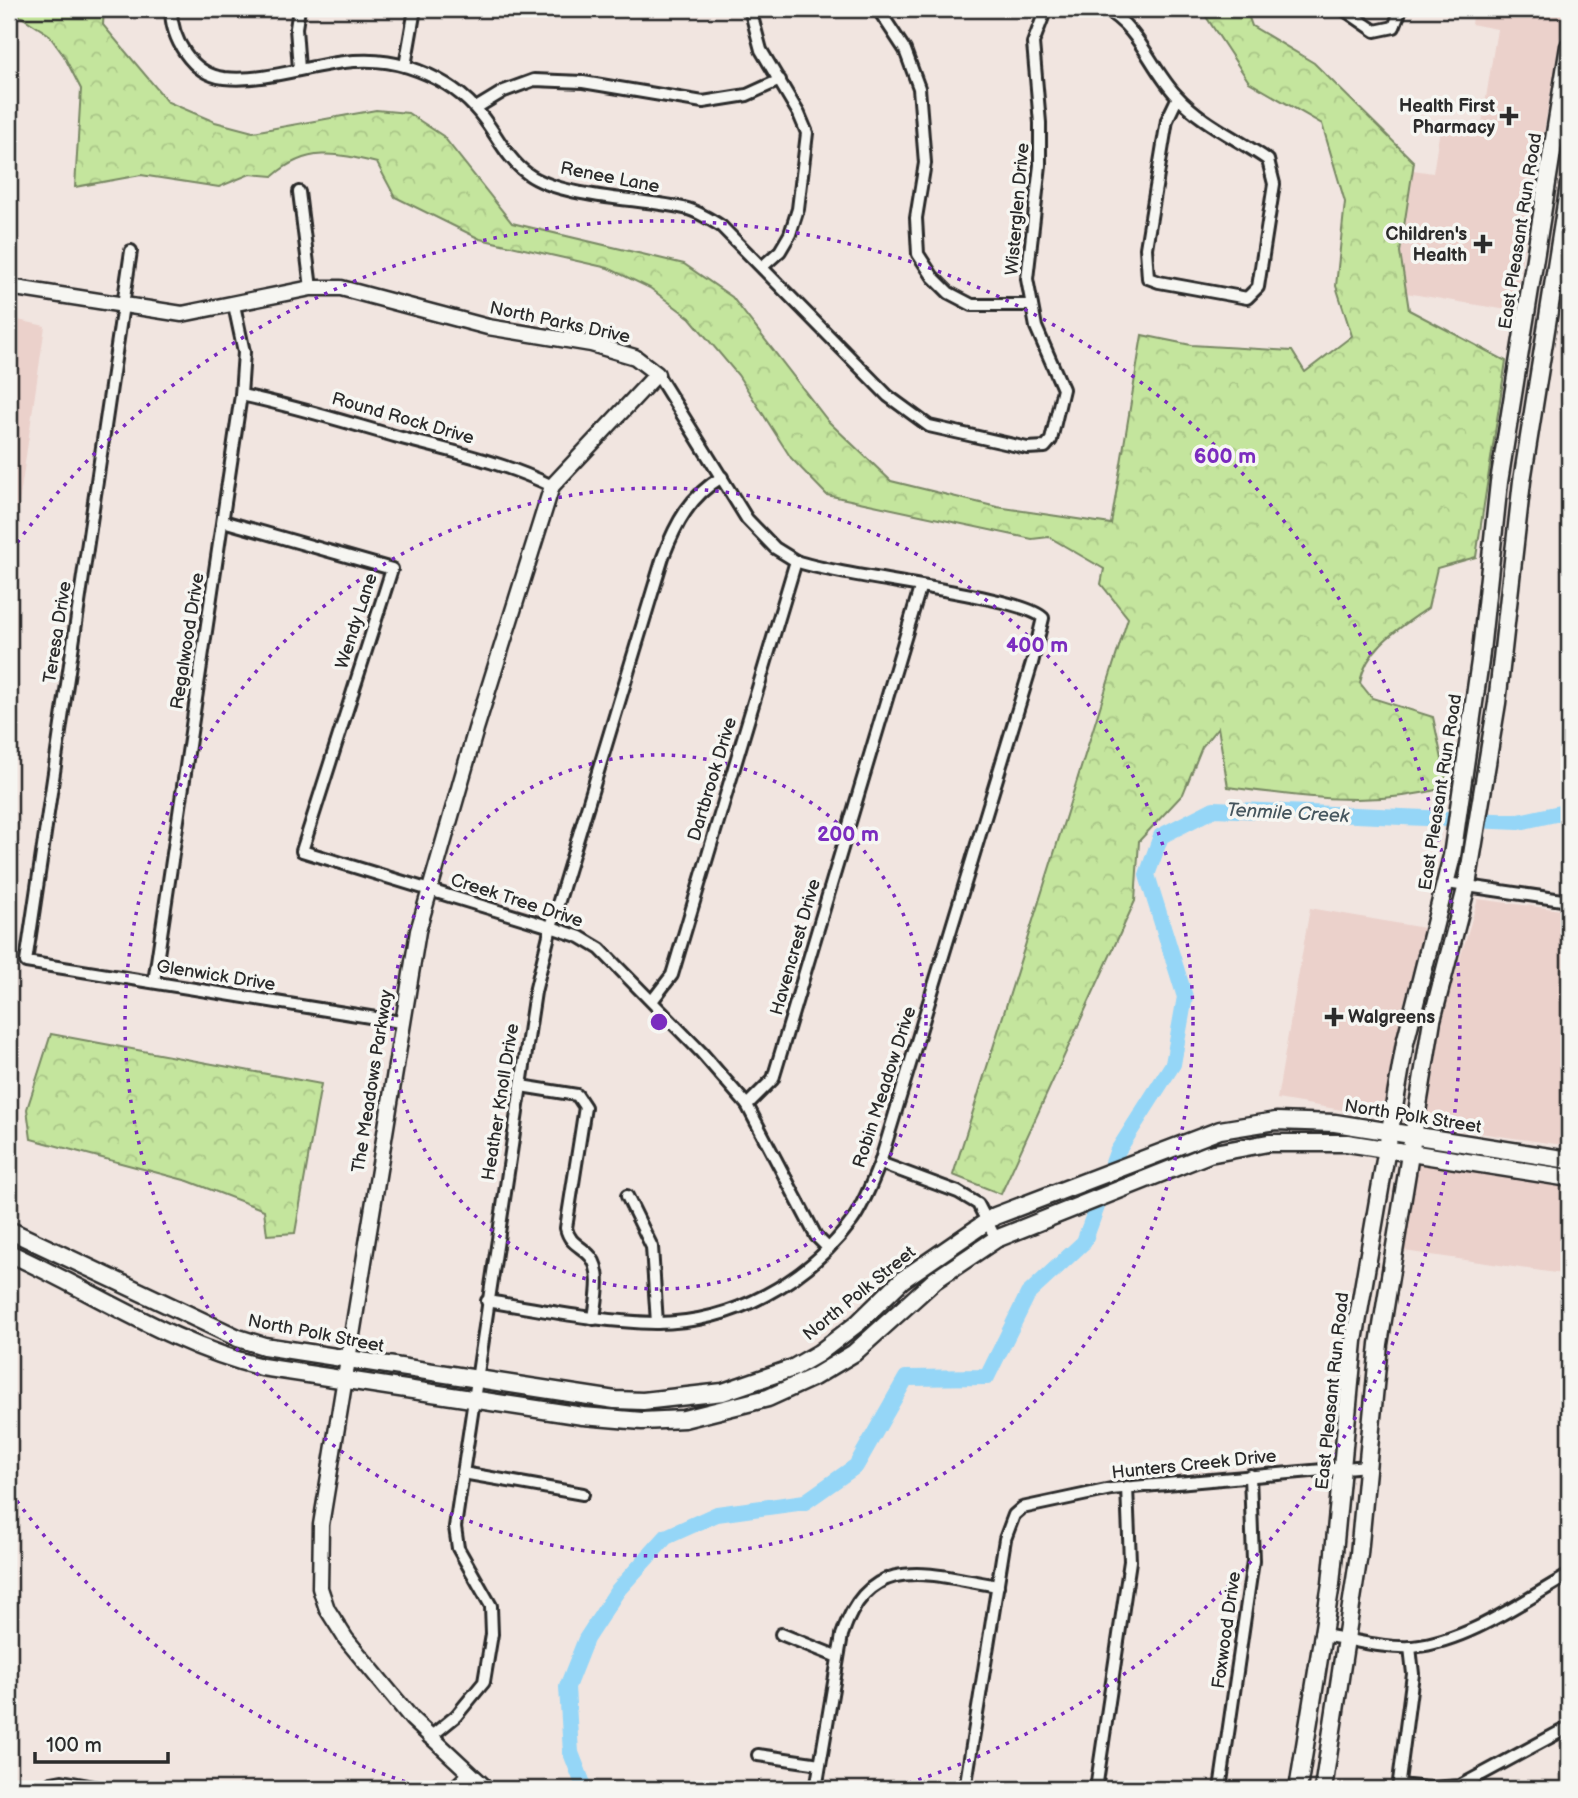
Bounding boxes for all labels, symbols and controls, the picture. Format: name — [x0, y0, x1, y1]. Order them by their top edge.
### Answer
place label: Health First Pharmacy — [1399, 96, 1496, 138]
marker: Health First Pharmacy — [1501, 108, 1517, 124]
street label: East Pleasant Run Road — [1495, 131, 1546, 331]
street label: Wisterglen Drive — [1001, 142, 1034, 276]
street label: Renee Lane — [558, 158, 662, 197]
place label: Children's Health — [1386, 224, 1467, 266]
marker: Children's Health — [1473, 234, 1493, 254]
street label: North Parks Drive — [488, 297, 632, 348]
street label: Round Rock Drive — [329, 388, 477, 449]
text: 600 m — [1194, 444, 1256, 469]
street label: Wendy Lane — [331, 570, 382, 672]
street label: Regalwood Drive — [166, 571, 209, 711]
street label: Teresa Drive — [39, 579, 76, 684]
text: 400 m — [1006, 633, 1068, 658]
street label: East Pleasant Run Road — [1415, 692, 1466, 892]
street label: Dartbrook Drive — [684, 715, 741, 843]
water label: Tenmile Creek — [1226, 799, 1350, 828]
text: 200 m — [817, 822, 879, 847]
street label: Creek Tree Drive — [448, 869, 586, 932]
street label: Havencrest Drive — [766, 876, 825, 1018]
street label: Glenwick Drive — [155, 956, 277, 995]
street label: The Meadows Parkway — [348, 987, 397, 1174]
street label: Robin Meadow Drive — [848, 1003, 921, 1171]
place label: Walgreens — [1348, 1007, 1435, 1028]
marker: Walgreens — [1326, 1009, 1342, 1025]
centre of rings — [647, 1010, 671, 1034]
street label: Heather Knoll Drive — [478, 1022, 523, 1182]
street label: North Polk Street — [1343, 1095, 1483, 1138]
street label: North Polk Street — [799, 1241, 920, 1345]
street label: East Pleasant Run Road — [1312, 1291, 1353, 1491]
street label: North Polk Street — [246, 1310, 386, 1357]
street label: Hunters Creek Drive — [1111, 1445, 1278, 1484]
street label: Foxwood Drive — [1208, 1570, 1245, 1690]
scale bar — [35, 1721, 168, 1765]
text: 100 m — [46, 1733, 102, 1758]

